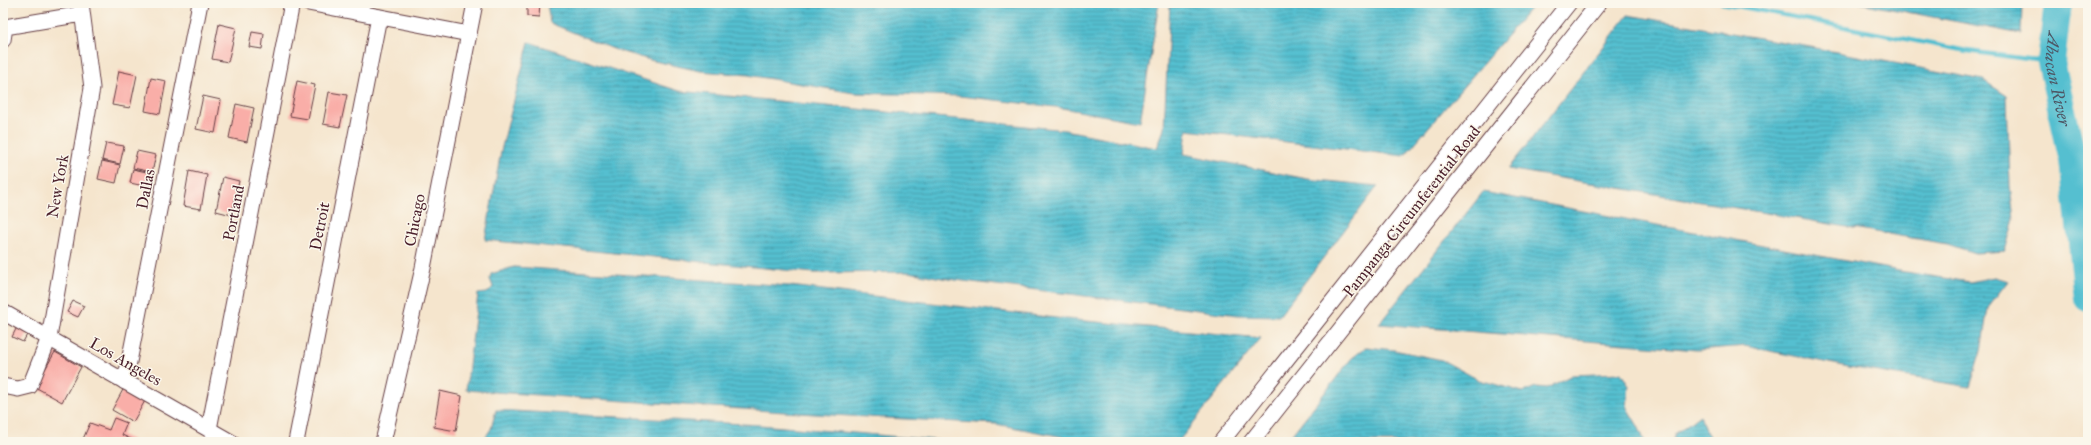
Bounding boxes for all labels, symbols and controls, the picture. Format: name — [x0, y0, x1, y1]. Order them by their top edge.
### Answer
water label: Abacan River — [2040, 29, 2075, 129]
street label: Pampanga Circumferential Road — [1339, 122, 1485, 301]
street label: New York — [43, 152, 73, 219]
street label: Dallas — [132, 167, 159, 211]
street label: Portland — [219, 184, 248, 243]
street label: Chicago — [400, 192, 430, 248]
street label: Detroit — [305, 200, 334, 252]
street label: Los Angeles — [86, 333, 165, 391]

